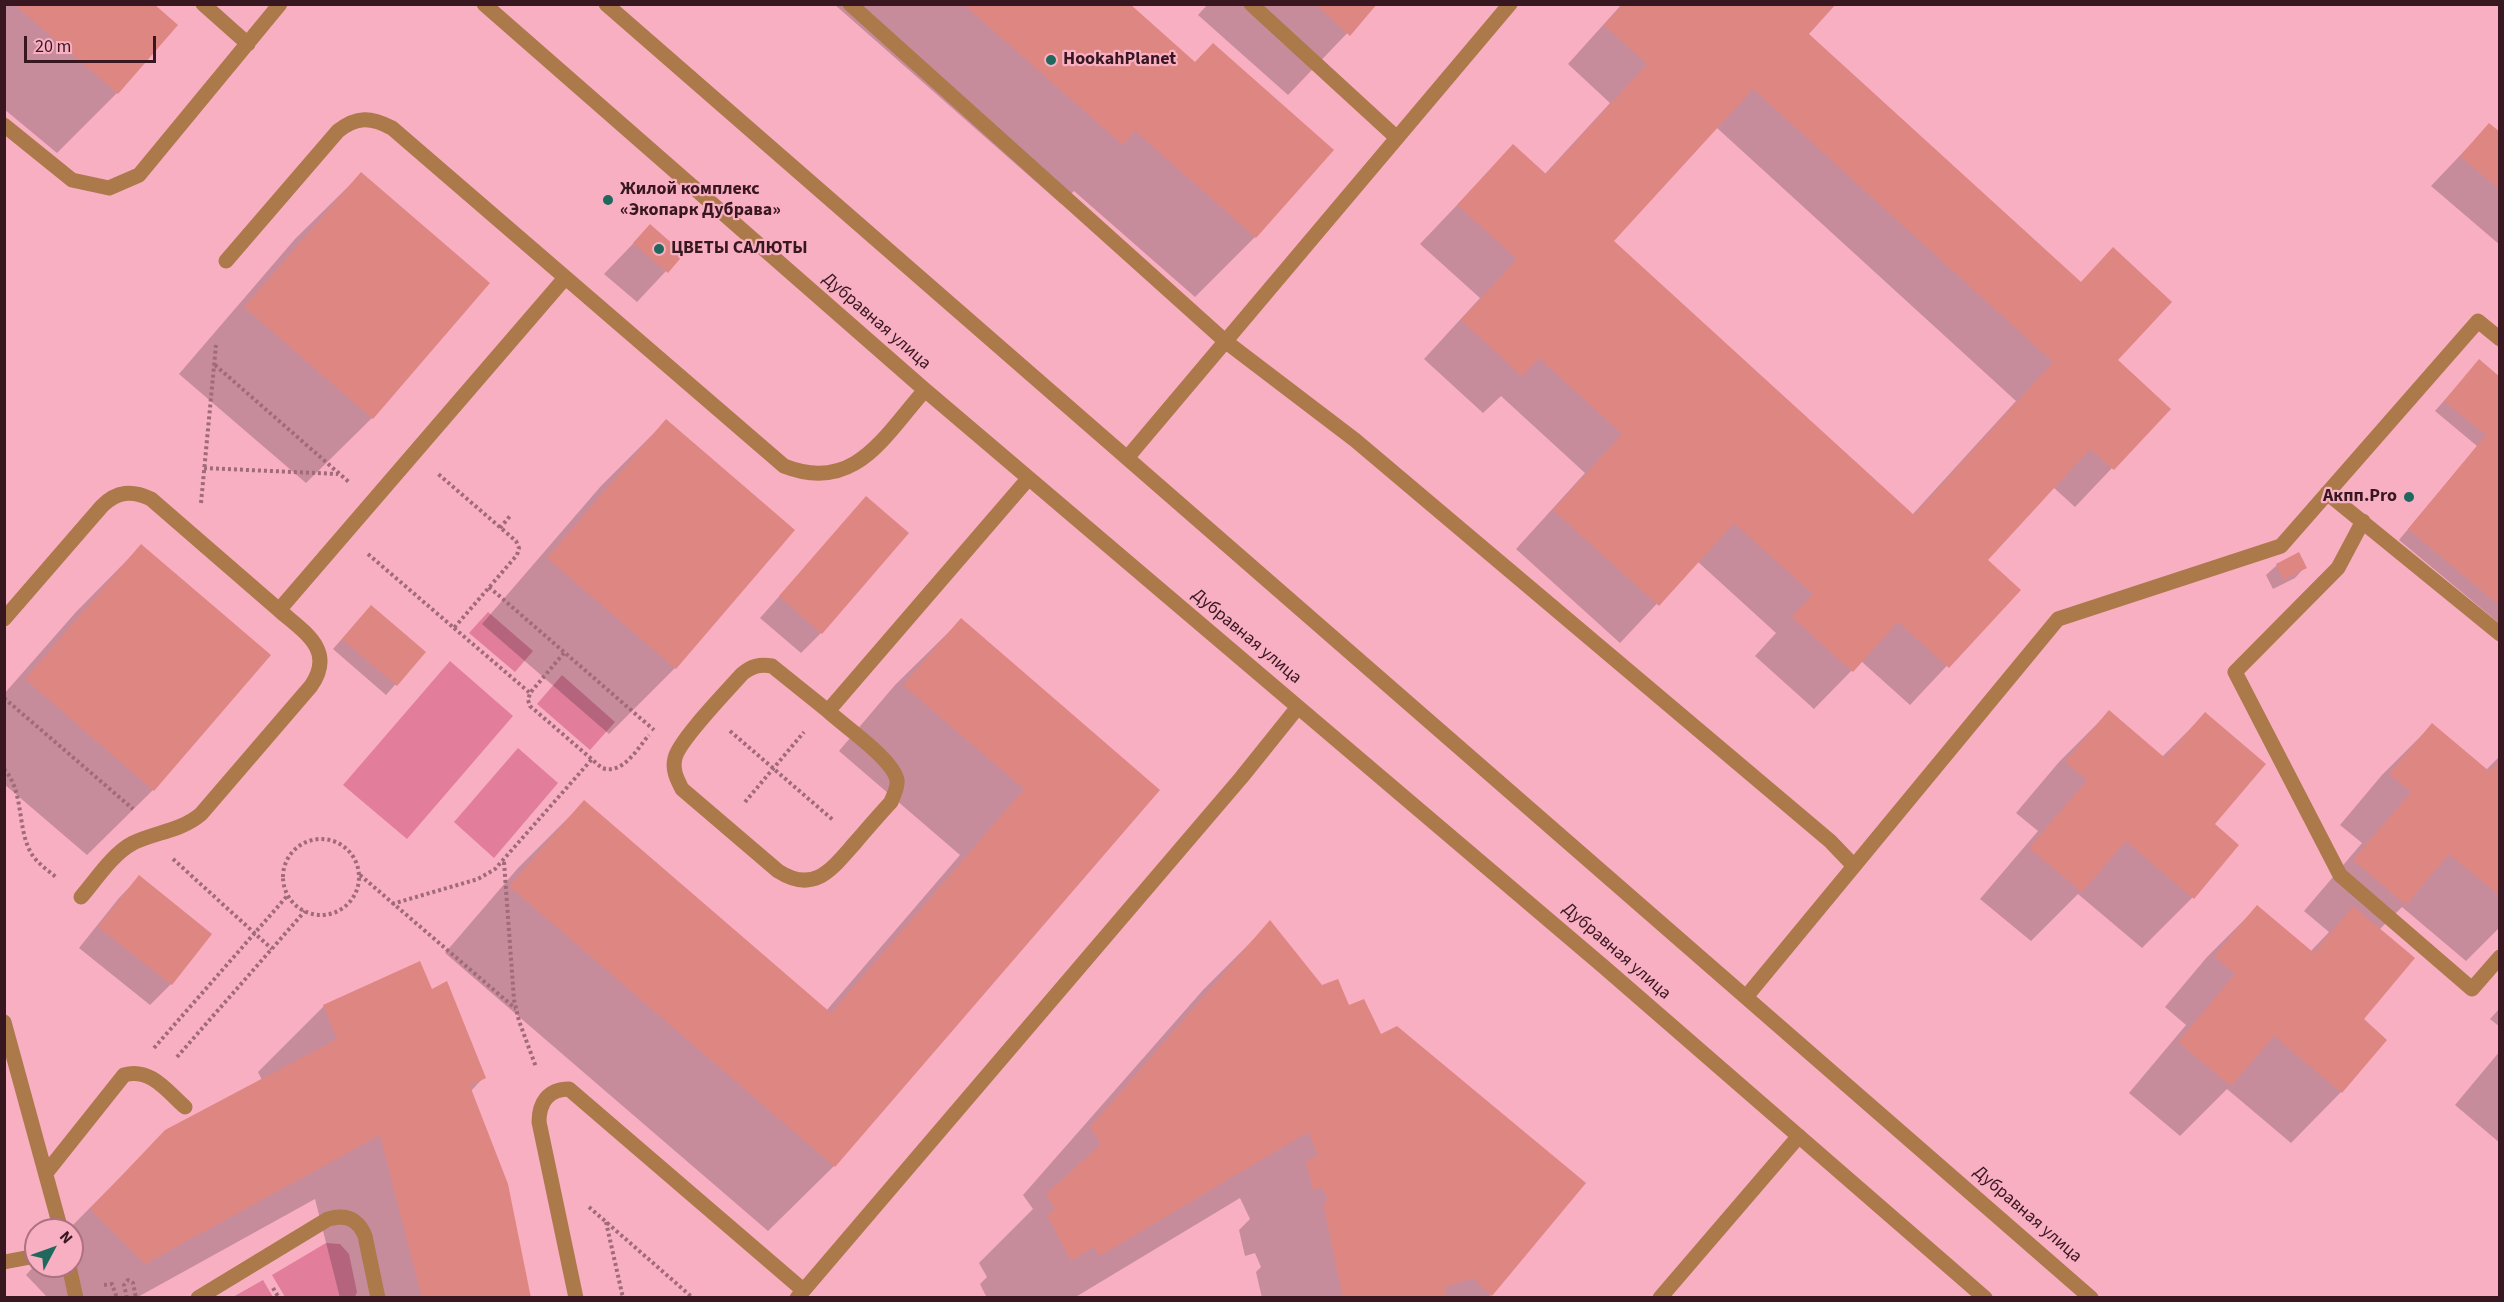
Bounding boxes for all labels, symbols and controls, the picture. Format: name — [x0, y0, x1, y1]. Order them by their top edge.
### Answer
scale bar — [27, 24, 159, 62]
text: 20 m — [35, 34, 71, 59]
place label: HookahPlanet — [1063, 49, 1176, 71]
marker: HookahPlanet — [1044, 53, 1058, 67]
place label: Жилой комплекс «Экопарк Дубрава» — [620, 179, 781, 222]
marker: Жилой комплекс «Экопарк Дубрава» — [601, 193, 615, 207]
place label: ЦВЕТЫ САЛЮТЫ — [671, 238, 808, 260]
marker: ЦВЕТЫ САЛЮТЫ — [652, 242, 666, 256]
street label: Дубравная улица — [817, 269, 935, 375]
place label: Акпп.Pro — [2323, 486, 2397, 508]
marker: Акпп.Pro — [2402, 490, 2416, 504]
street label: Дубравная улица — [1187, 585, 1305, 689]
street label: Дубравная улица — [1557, 899, 1675, 1005]
street label: Дубравная улица — [1968, 1162, 2086, 1268]
north arrow — [24, 1218, 84, 1278]
text: N — [54, 1226, 78, 1249]

